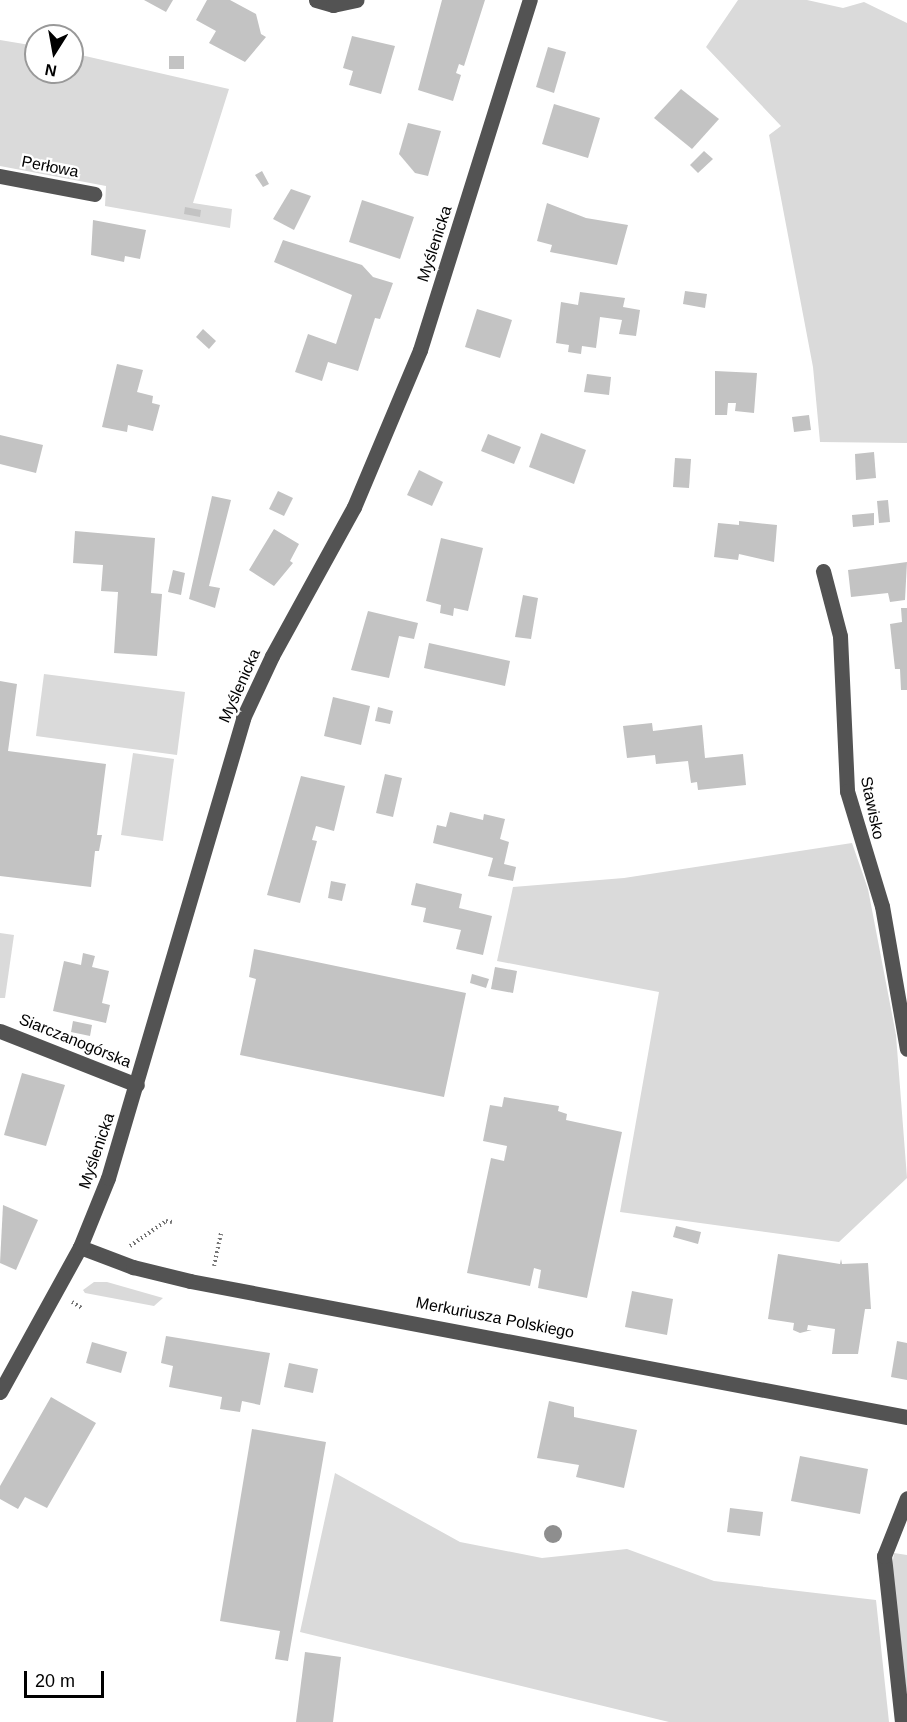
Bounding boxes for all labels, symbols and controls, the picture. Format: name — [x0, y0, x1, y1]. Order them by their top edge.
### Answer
north arrow — [24, 24, 84, 84]
text: N — [44, 61, 58, 80]
street label: Perłowa — [20, 152, 80, 182]
street label: Myślenicka — [414, 203, 456, 285]
street label: Myślenicka — [215, 646, 265, 726]
street label: Stawisko — [856, 775, 888, 841]
street label: Siarczanogórska — [16, 1010, 134, 1072]
street label: Myślenicka — [75, 1110, 119, 1192]
street label: Merkuriusza Polskiego — [414, 1293, 576, 1343]
scale bar — [27, 1659, 106, 1697]
text: 20 m — [35, 1671, 75, 1691]

